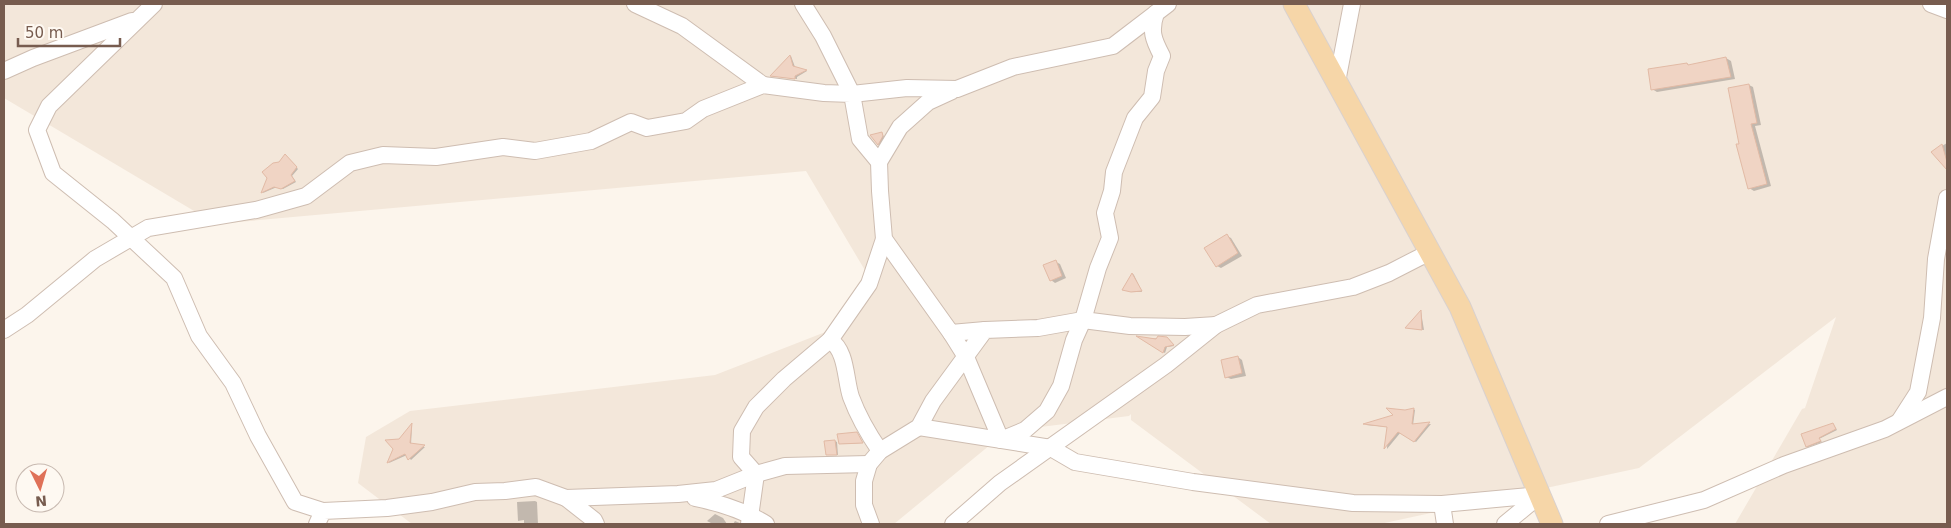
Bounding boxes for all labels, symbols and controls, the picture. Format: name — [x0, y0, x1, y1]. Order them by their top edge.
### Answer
scale bar — [18, 15, 120, 47]
text: 50 m — [25, 24, 63, 42]
north arrow — [15, 463, 65, 513]
text: N — [35, 492, 48, 509]

